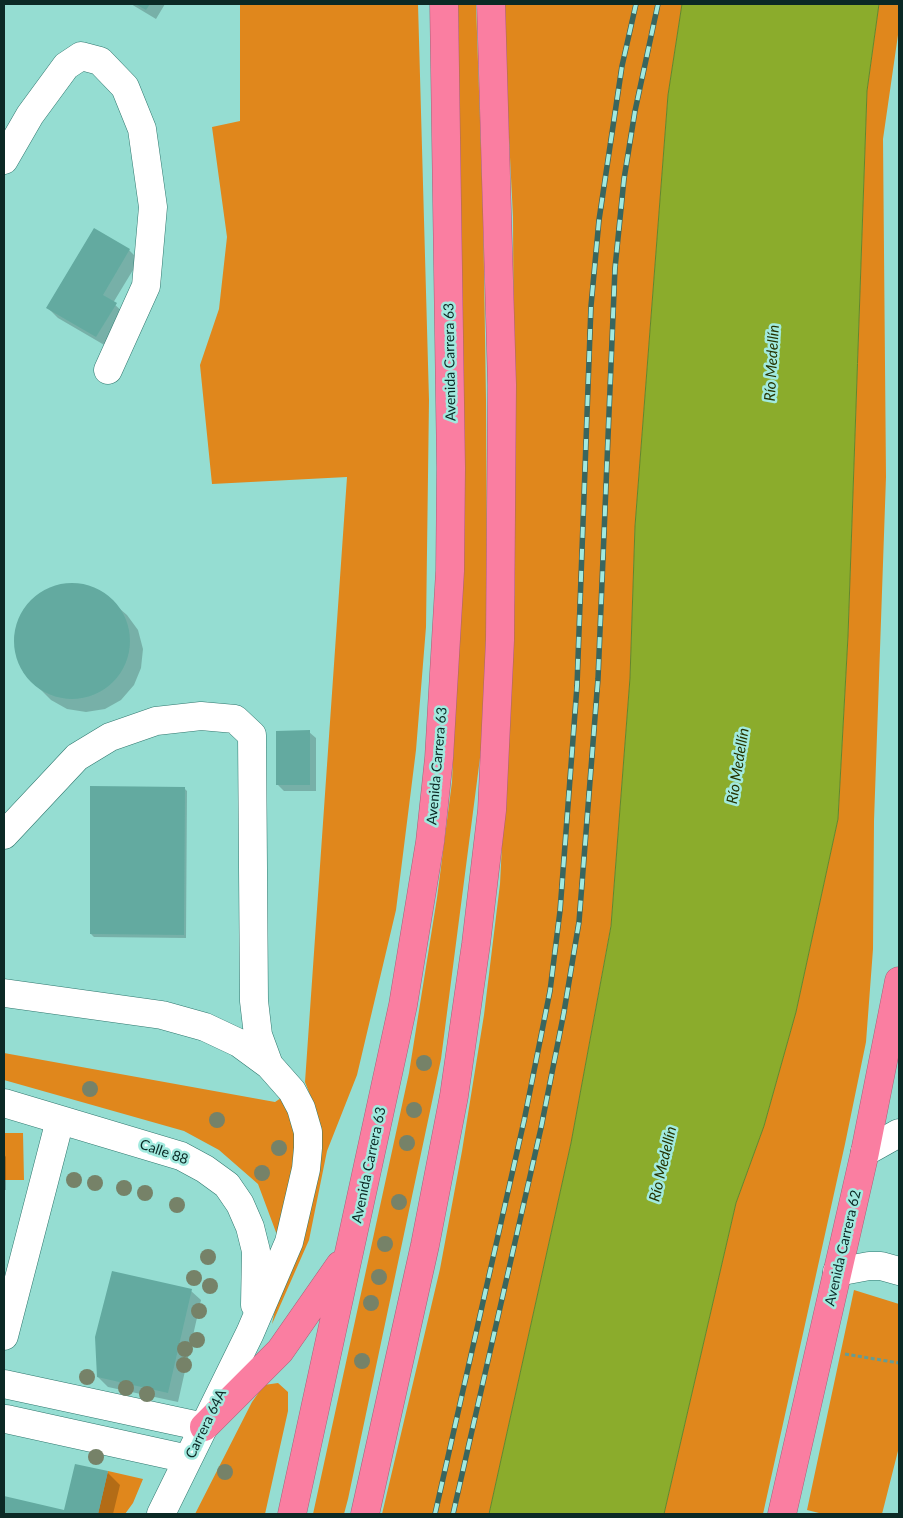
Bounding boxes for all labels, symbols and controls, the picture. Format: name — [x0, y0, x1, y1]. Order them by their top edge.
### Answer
street label: Avenida Carrera 63 — [441, 303, 459, 421]
water label: Río Medellín — [761, 324, 783, 402]
street label: Avenida Carrera 63 — [423, 706, 451, 826]
water label: Río Medellín — [723, 727, 753, 805]
street label: Avenida Carrera 63 — [348, 1105, 390, 1225]
water label: Río Medellín — [646, 1125, 680, 1203]
street label: Calle 88 — [138, 1136, 190, 1168]
street label: Avenida Carrera 62 — [822, 1188, 864, 1308]
street label: Carrera 64A — [182, 1387, 230, 1461]

